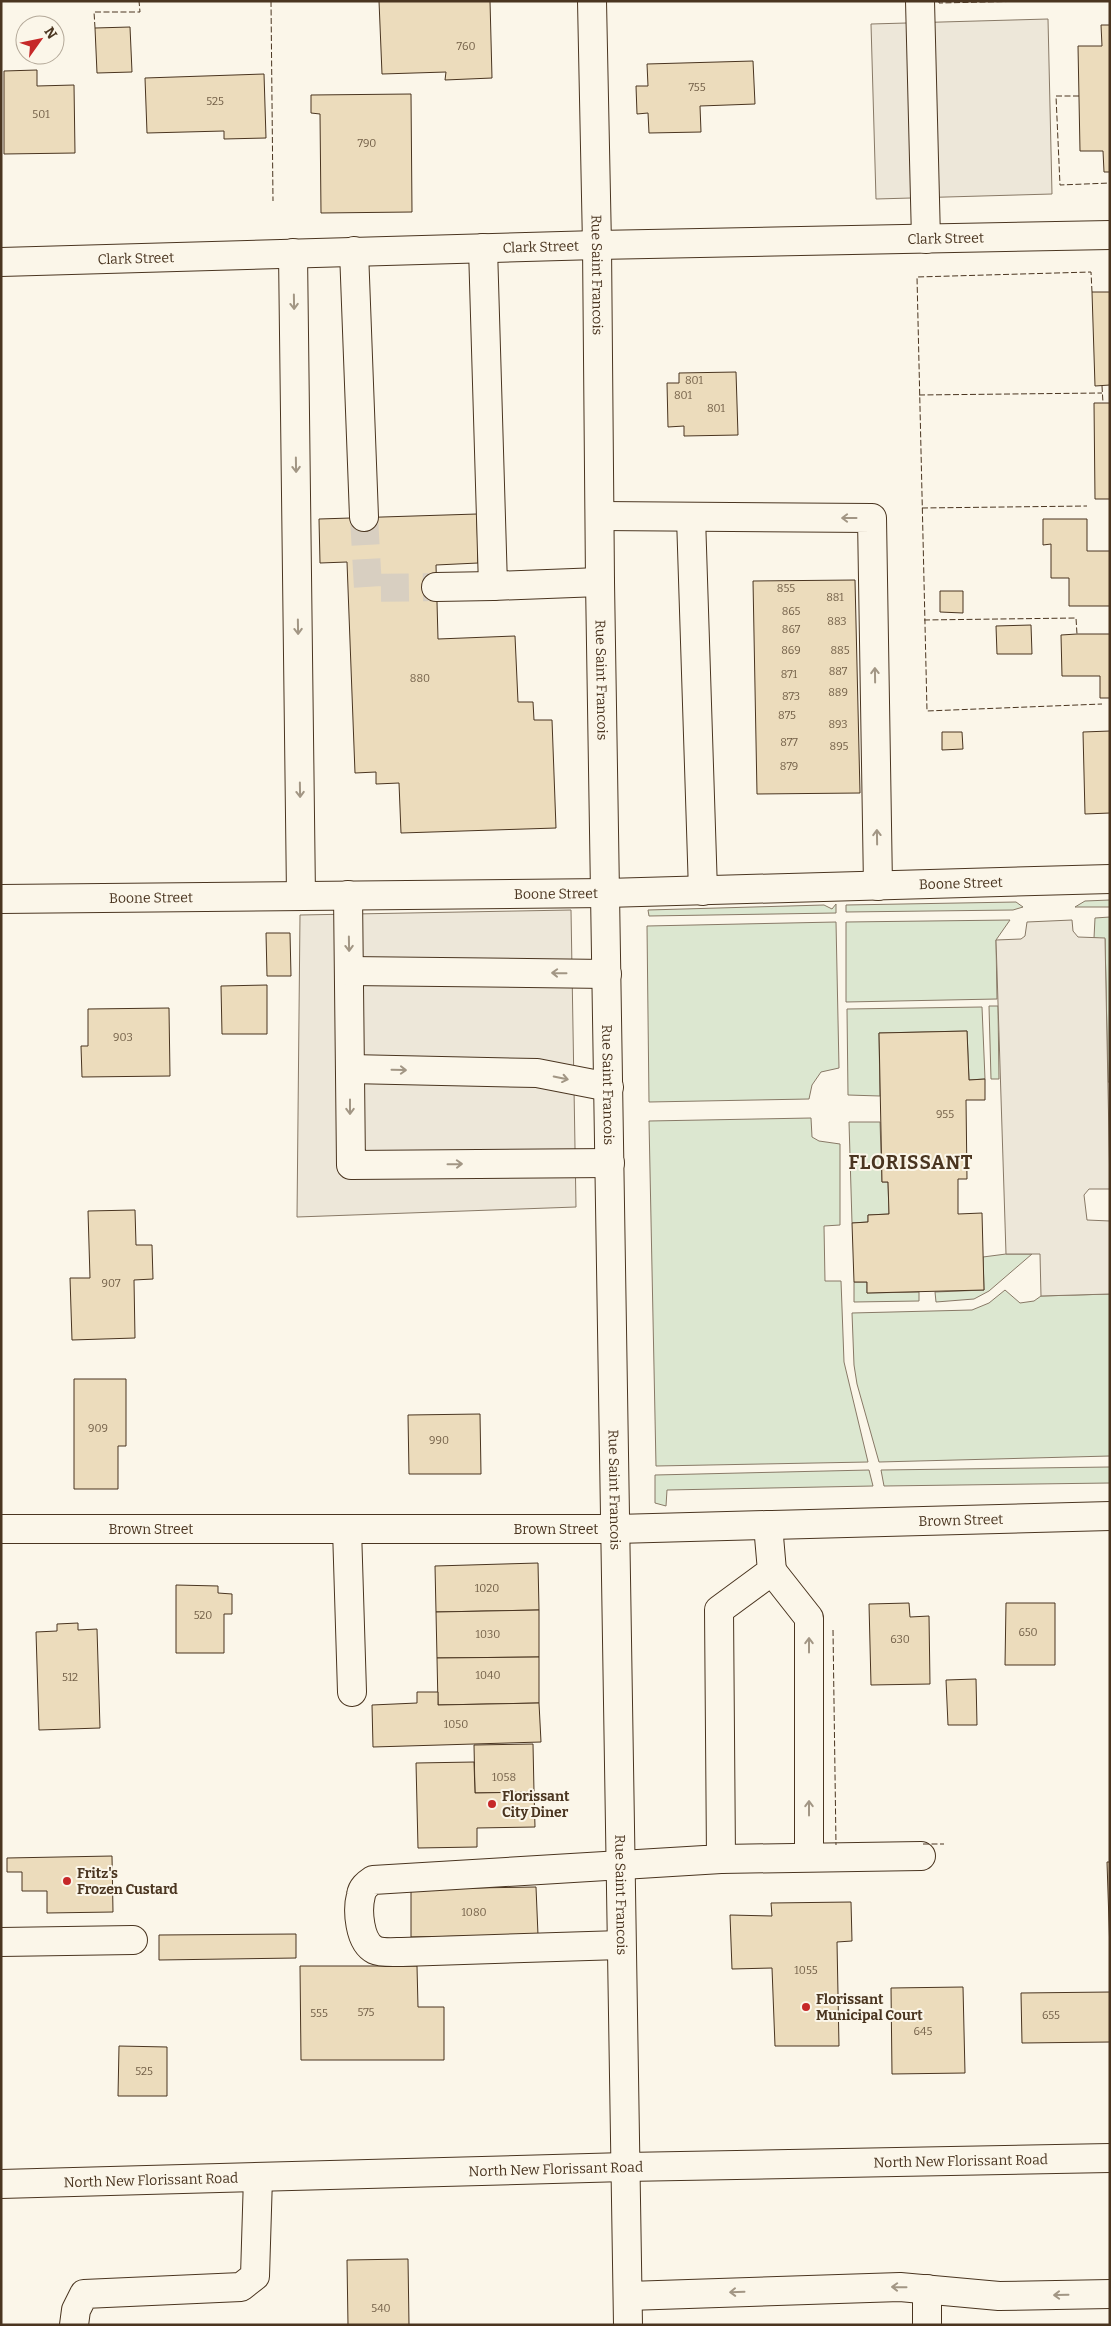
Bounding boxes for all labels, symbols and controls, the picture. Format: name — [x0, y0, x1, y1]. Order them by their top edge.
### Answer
north arrow — [15, 15, 65, 65]
text: N — [40, 24, 61, 43]
house number: 760 — [457, 40, 475, 53]
house number: 755 — [688, 81, 706, 94]
house number: 525 — [206, 95, 224, 108]
house number: 501 — [32, 108, 50, 121]
house number: 790 — [358, 137, 376, 150]
street label: Rue Saint Francois — [587, 214, 606, 335]
street label: Clark Street — [907, 229, 984, 248]
street label: Clark Street — [502, 238, 579, 257]
street label: Clark Street — [98, 249, 174, 268]
one-way arrow — [289, 294, 299, 310]
house number: 801 — [685, 374, 704, 387]
house number: 801 — [674, 389, 693, 402]
house number: 801 — [707, 402, 726, 415]
one-way arrow — [291, 456, 301, 472]
one-way arrow — [841, 513, 858, 523]
house number: 855 — [777, 582, 795, 595]
house number: 881 — [826, 591, 844, 604]
house number: 865 — [782, 605, 800, 618]
house number: 883 — [827, 615, 847, 628]
one-way arrow — [293, 619, 302, 635]
street label: Rue Saint Francois — [592, 619, 611, 740]
house number: 867 — [782, 623, 801, 636]
house number: 869 — [781, 644, 801, 657]
house number: 885 — [830, 644, 850, 657]
house number: 887 — [829, 665, 848, 678]
one-way arrow — [870, 667, 880, 683]
house number: 871 — [781, 668, 798, 681]
house number: 880 — [410, 672, 430, 685]
house number: 889 — [828, 686, 848, 699]
house number: 873 — [782, 690, 800, 703]
house number: 875 — [778, 709, 796, 722]
house number: 893 — [828, 718, 848, 731]
house number: 877 — [780, 736, 798, 749]
house number: 895 — [830, 740, 849, 753]
house number: 879 — [780, 760, 798, 773]
one-way arrow — [295, 781, 305, 797]
one-way arrow — [872, 829, 882, 846]
street label: Boone Street — [919, 874, 1003, 893]
street label: Boone Street — [514, 885, 598, 903]
street label: Boone Street — [109, 889, 193, 907]
one-way arrow — [344, 936, 354, 952]
one-way arrow — [551, 968, 567, 978]
street label: Rue Saint Francois — [598, 1024, 617, 1145]
house number: 903 — [113, 1031, 133, 1044]
one-way arrow — [390, 1065, 407, 1075]
one-way arrow — [552, 1073, 568, 1083]
one-way arrow — [345, 1098, 355, 1114]
house number: 955 — [936, 1108, 954, 1121]
district label: FLORISSANT — [849, 1151, 973, 1174]
one-way arrow — [446, 1159, 462, 1169]
house number: 907 — [101, 1277, 121, 1290]
house number: 909 — [88, 1422, 108, 1435]
street label: Rue Saint Francois — [605, 1429, 624, 1550]
house number: 990 — [429, 1434, 449, 1447]
street label: Brown Street — [918, 1511, 1004, 1530]
street label: Brown Street — [109, 1521, 193, 1538]
street label: Brown Street — [514, 1521, 598, 1538]
house number: 1020 — [475, 1582, 499, 1595]
house number: 520 — [194, 1609, 212, 1622]
house number: 650 — [1018, 1626, 1038, 1639]
house number: 1030 — [476, 1628, 500, 1641]
house number: 630 — [890, 1633, 910, 1646]
one-way arrow — [804, 1638, 814, 1654]
house number: 1040 — [476, 1669, 501, 1682]
house number: 512 — [62, 1671, 78, 1684]
house number: 1050 — [444, 1718, 468, 1731]
house number: 1058 — [492, 1771, 516, 1784]
place label: Florissant City Diner — [502, 1788, 570, 1821]
marker: Florissant City Diner — [486, 1798, 498, 1810]
one-way arrow — [804, 1800, 814, 1816]
street label: Rue Saint Francois — [611, 1834, 630, 1955]
place label: Fritz's Frozen Custard — [77, 1865, 178, 1898]
marker: Fritz's Frozen Custard — [61, 1875, 73, 1887]
house number: 1080 — [461, 1906, 487, 1919]
house number: 1055 — [794, 1964, 818, 1977]
place label: Florissant Municipal Court — [816, 1991, 923, 2024]
marker: Florissant Municipal Court — [800, 2001, 812, 2013]
house number: 575 — [358, 2006, 375, 2019]
house number: 555 — [310, 2007, 328, 2020]
house number: 655 — [1042, 2009, 1060, 2022]
house number: 645 — [914, 2025, 933, 2038]
house number: 525 — [135, 2065, 153, 2078]
street label: North New Florissant Road — [873, 2151, 1048, 2171]
street label: North New Florissant Road — [468, 2159, 643, 2180]
street label: North New Florissant Road — [63, 2170, 239, 2191]
one-way arrow — [891, 2282, 908, 2292]
one-way arrow — [729, 2288, 745, 2297]
one-way arrow — [1053, 2290, 1070, 2300]
house number: 540 — [371, 2302, 391, 2315]

